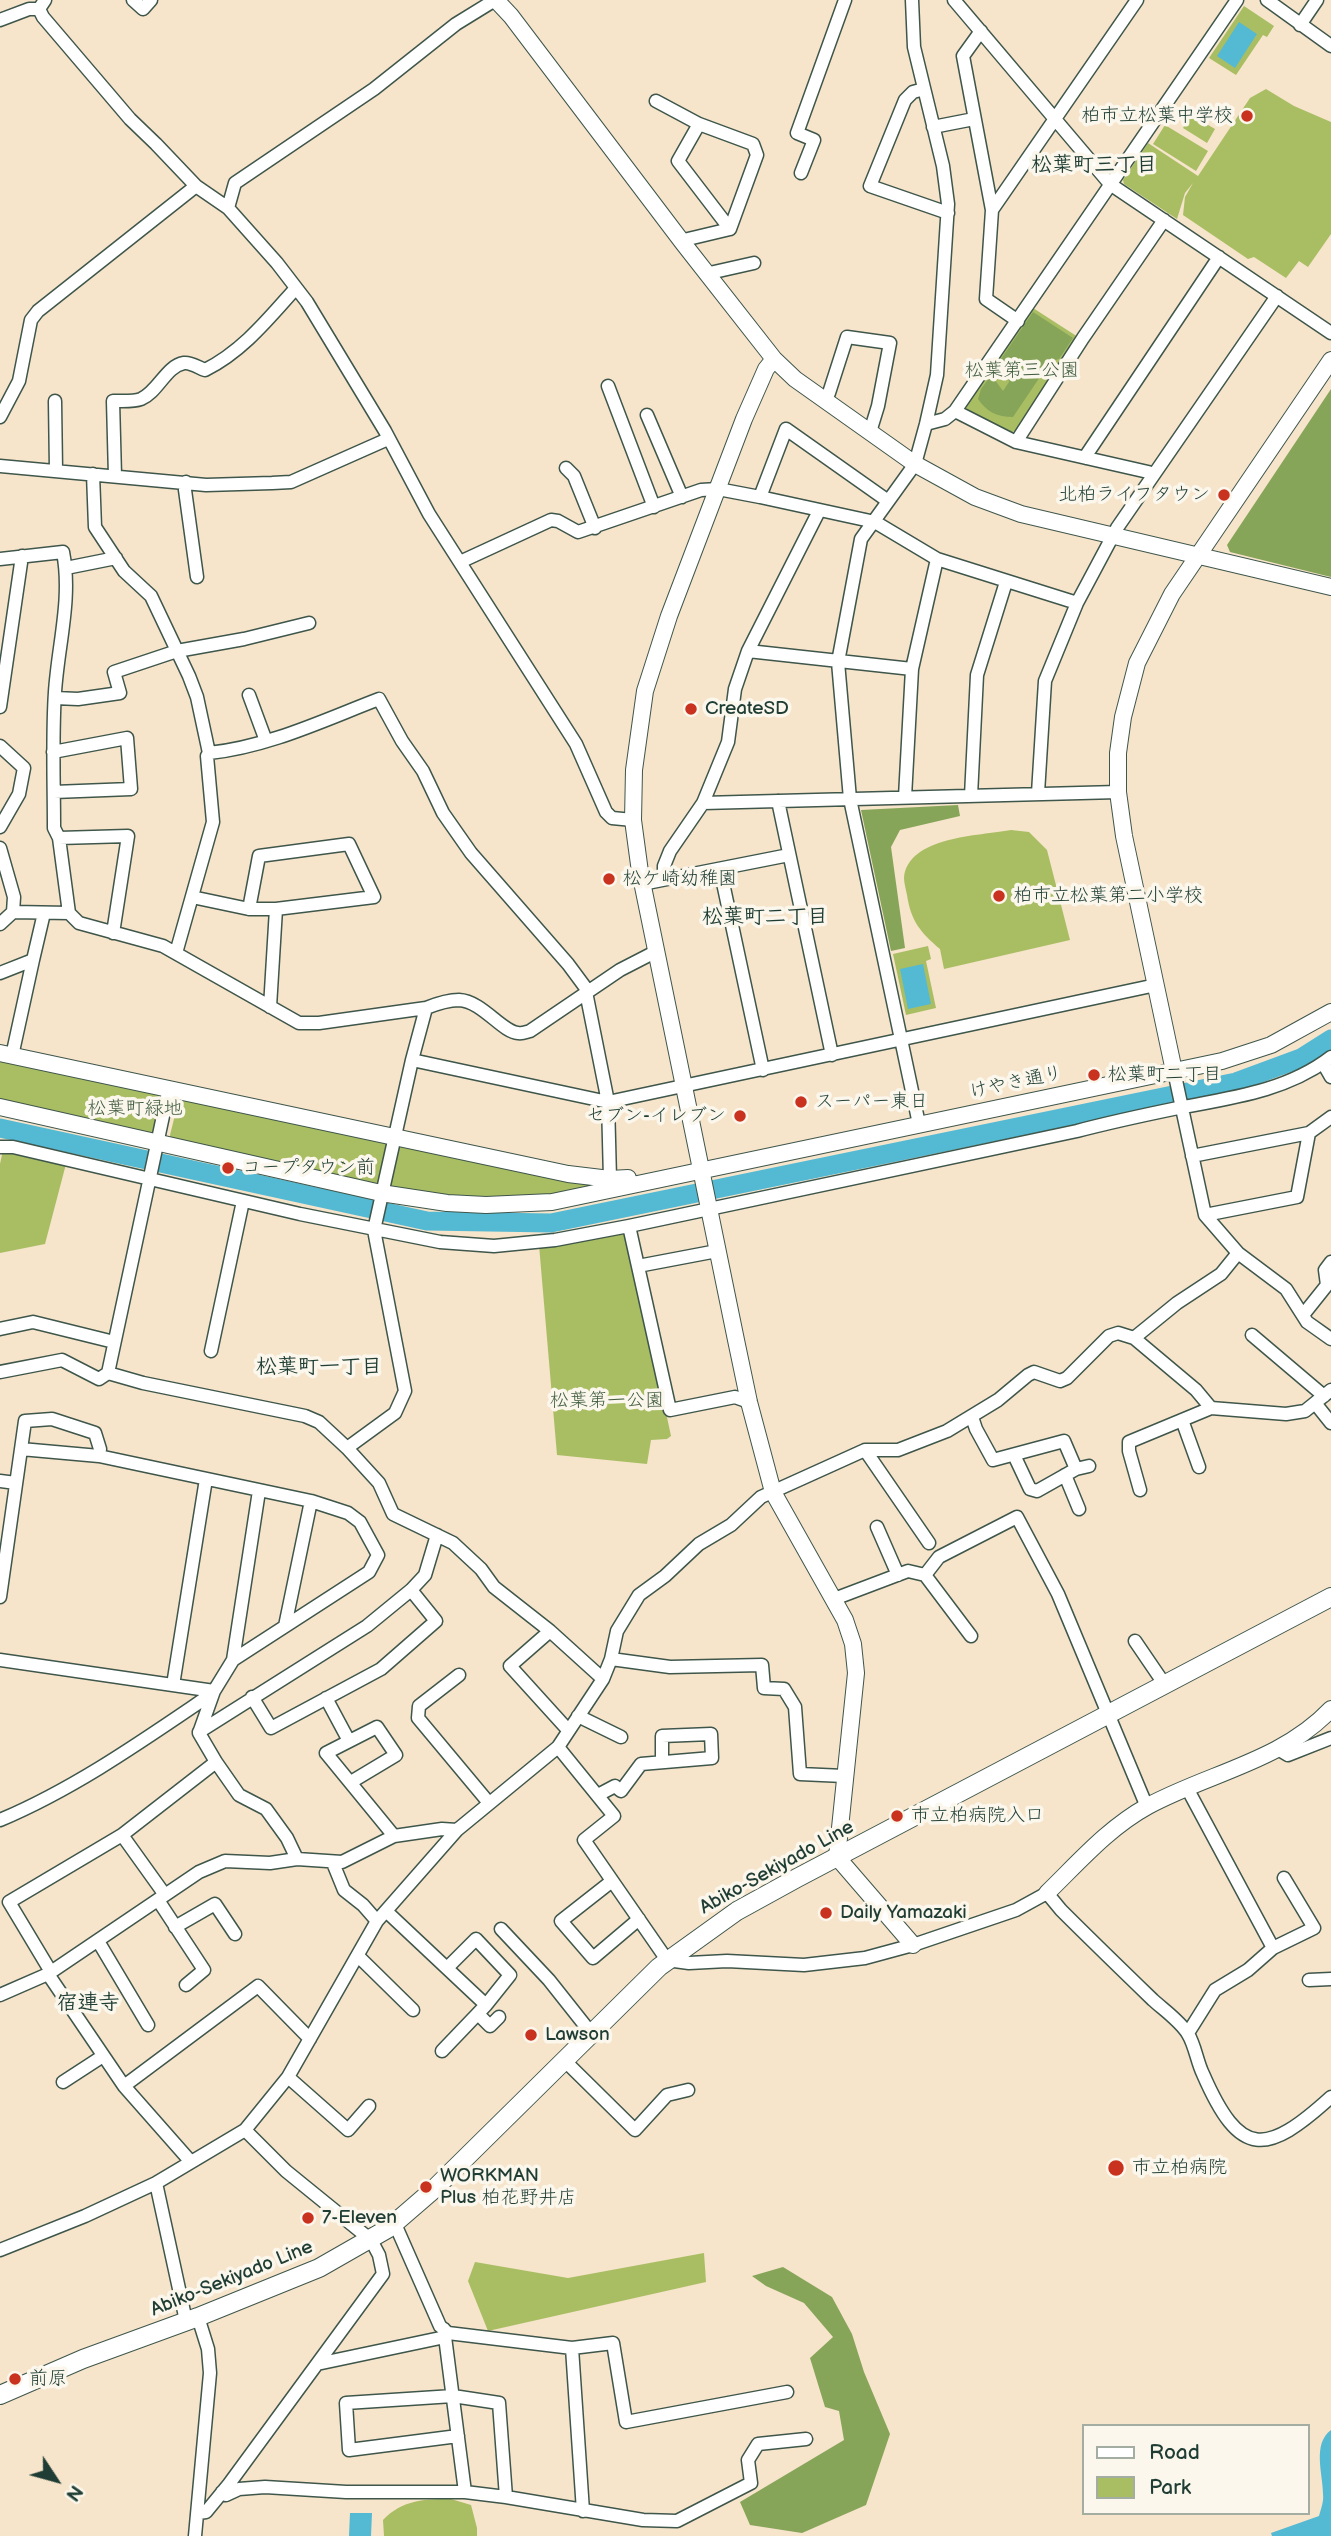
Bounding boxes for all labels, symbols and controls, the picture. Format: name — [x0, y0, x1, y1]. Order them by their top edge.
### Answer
place label: 柏市立松葉中学校 — [1081, 105, 1233, 127]
marker: 柏市立松葉中学校 — [1239, 108, 1255, 124]
district label: 松葉町三丁目 — [1031, 153, 1157, 179]
park label: 松葉第三公園 — [965, 360, 1079, 382]
place label: 北柏ライフタウン — [1058, 484, 1210, 506]
marker: 北柏ライフタウン — [1216, 487, 1232, 503]
place label: CreateSD — [705, 698, 789, 720]
marker: CreateSD — [683, 701, 699, 717]
place label: 松ケ崎幼稚園 — [623, 868, 737, 890]
marker: 松ケ崎幼稚園 — [601, 871, 617, 887]
place label: 柏市立松葉第二小学校 — [1013, 885, 1203, 907]
marker: 柏市立松葉第二小学校 — [991, 888, 1007, 904]
district label: 松葉町二丁目 — [702, 905, 828, 931]
street label: けやき通り — [967, 1062, 1065, 1104]
place label: 松葉町二丁目 — [1108, 1064, 1222, 1086]
marker: 松葉町二丁目 — [1086, 1067, 1102, 1083]
place label: スーパー東日 — [815, 1091, 928, 1113]
marker: スーパー東日 — [793, 1094, 809, 1110]
park label: 松葉町緑地 — [88, 1098, 182, 1120]
place label: セブン-イレブン — [586, 1105, 726, 1127]
marker: セブン-イレブン — [732, 1108, 748, 1124]
place label: コープタウン前 — [242, 1157, 375, 1179]
marker: コープタウン前 — [220, 1160, 236, 1176]
district label: 松葉町一丁目 — [256, 1355, 382, 1381]
park label: 松葉第一公園 — [550, 1390, 664, 1412]
place label: 市立柏病院入口 — [911, 1805, 1044, 1827]
marker: 市立柏病院入口 — [889, 1808, 905, 1824]
street label: Abiko-Sekiyado Line — [696, 1816, 858, 1920]
place label: Daily Yamazaki — [840, 1902, 967, 1924]
marker: Daily Yamazaki — [818, 1905, 834, 1921]
district label: 宿連寺 — [57, 1991, 119, 2017]
place label: Lawson — [545, 2024, 610, 2046]
marker: Lawson — [523, 2027, 539, 2043]
place label: 市立柏病院 — [1132, 2157, 1227, 2179]
marker: 市立柏病院 — [1106, 2158, 1126, 2178]
place label: WORKMAN Plus 柏花野井店 — [440, 2165, 576, 2209]
marker: WORKMAN Plus 柏花野井店 — [418, 2179, 434, 2195]
place label: 7-Eleven — [322, 2207, 397, 2229]
marker: 7-Eleven — [300, 2210, 316, 2226]
street label: Abiko-Sekiyado Line — [148, 2236, 316, 2322]
place label: 前原 — [29, 2368, 67, 2390]
marker: 前原 — [7, 2371, 23, 2387]
legend — [1082, 2424, 1310, 2515]
text: Road — [1149, 2440, 1200, 2465]
north arrow — [21, 2445, 91, 2515]
text: Park — [1149, 2475, 1191, 2500]
text: N — [60, 2480, 87, 2505]

